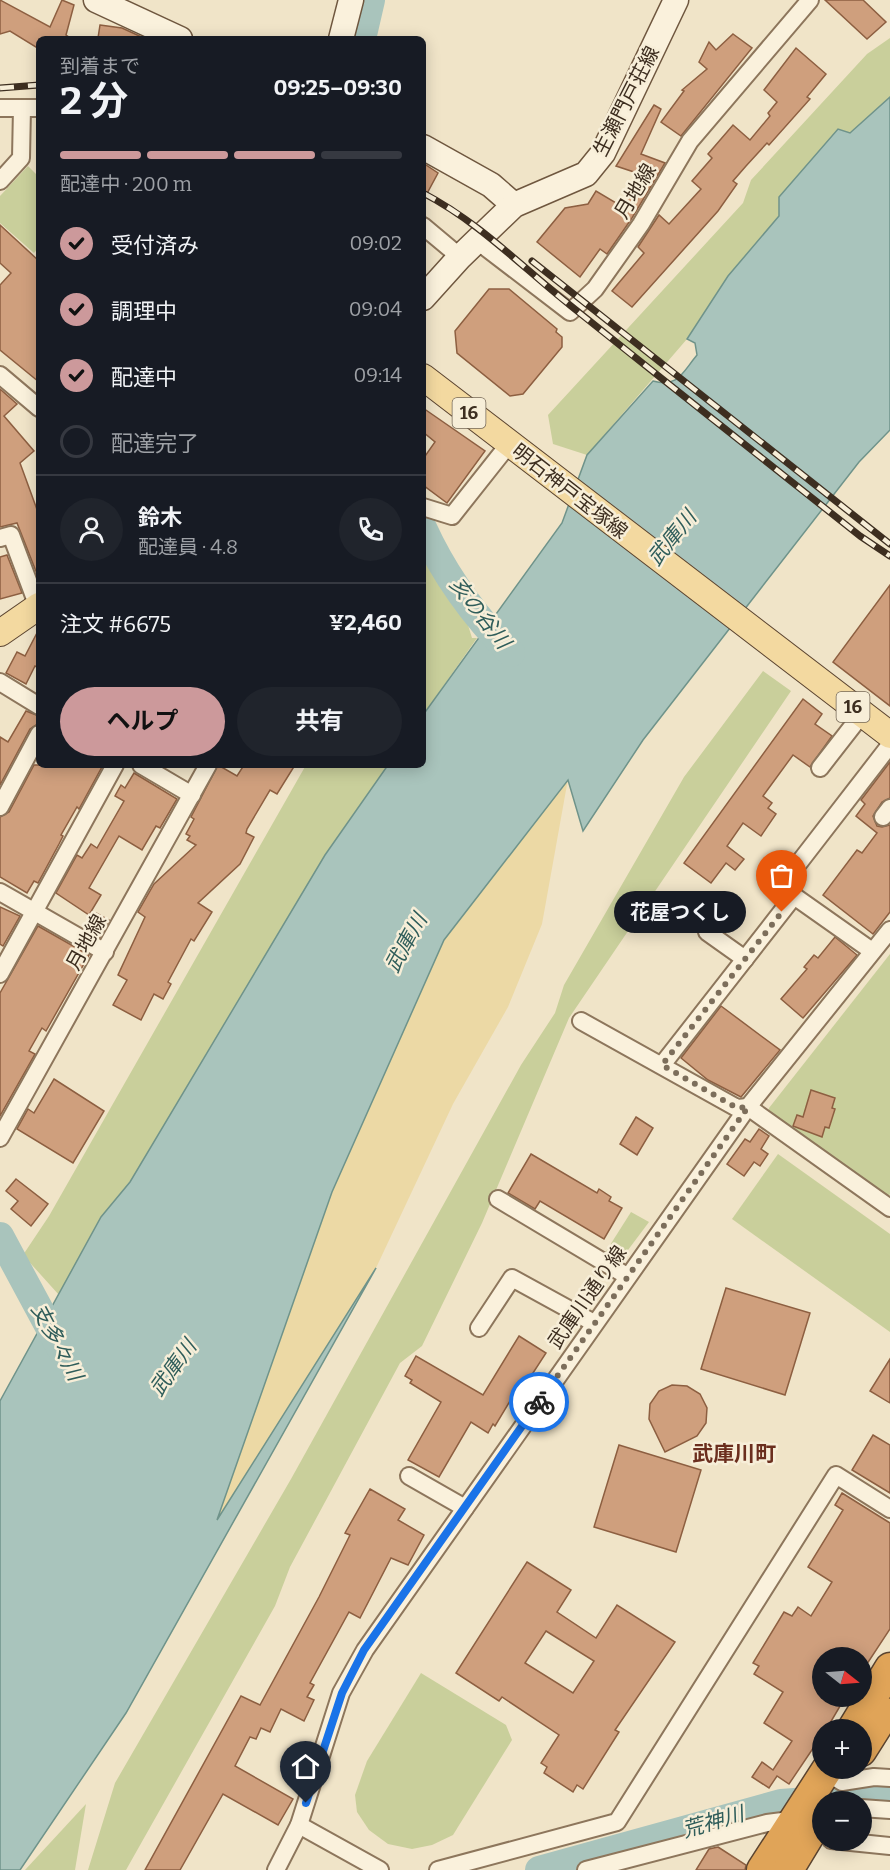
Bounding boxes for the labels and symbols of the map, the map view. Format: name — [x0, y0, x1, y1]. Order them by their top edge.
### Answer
street label: 生瀬門戸荘線 — [588, 42, 664, 160]
street label: 月地線 — [609, 159, 661, 223]
road number: 16 — [452, 398, 486, 428]
street label: 明石神戸宝塚線 — [507, 438, 633, 544]
water label: 武庫川 — [642, 504, 703, 571]
water label: 亥の谷川 — [444, 572, 517, 656]
road number: 16 — [836, 692, 870, 722]
pin — [756, 850, 807, 912]
callout: 花屋つくし — [614, 891, 746, 933]
water label: 武庫川 — [379, 907, 434, 977]
street label: 月地線 — [61, 910, 111, 974]
street label: 武庫川通り線 — [543, 1241, 631, 1353]
water label: 支多々川 — [26, 1299, 89, 1387]
water label: 武庫川 — [144, 1333, 203, 1401]
courier — [509, 1372, 569, 1432]
district label: 武庫川町 — [692, 1441, 776, 1467]
north arrow — [812, 1647, 872, 1707]
pin — [280, 1741, 331, 1803]
water label: 荒神川 — [679, 1800, 749, 1843]

